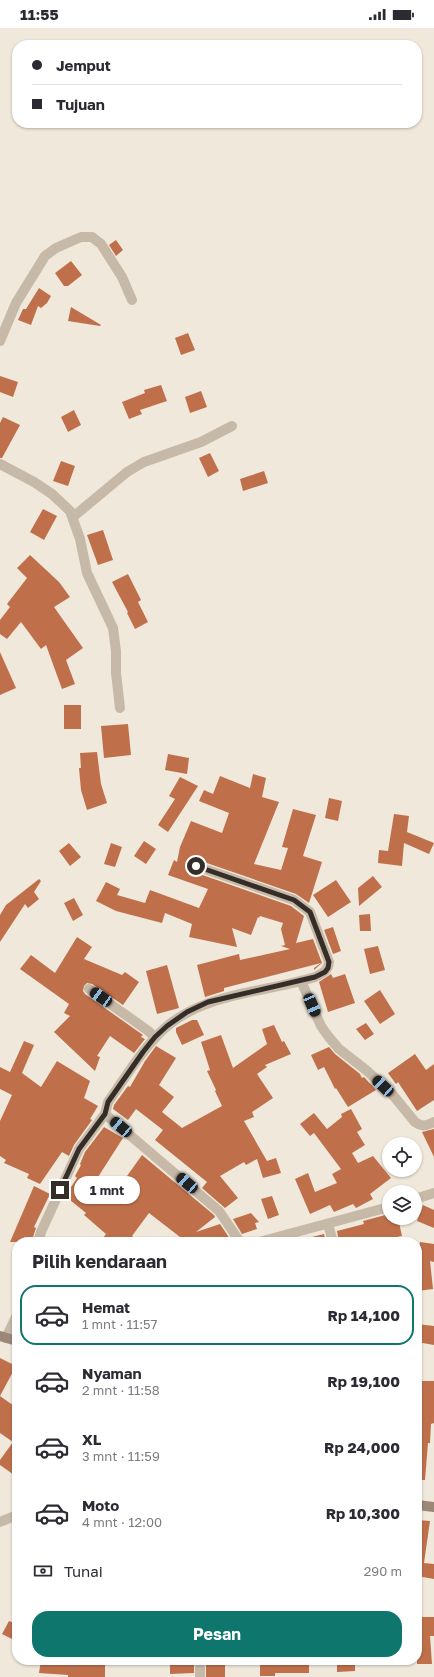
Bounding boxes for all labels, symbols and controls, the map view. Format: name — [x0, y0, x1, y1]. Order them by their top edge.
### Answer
text: 11:55 — [20, 5, 59, 23]
text: Jemput — [56, 56, 111, 74]
text: Tujuan — [56, 95, 105, 113]
route start — [187, 857, 205, 875]
car — [88, 985, 114, 1009]
car — [302, 992, 322, 1018]
car — [370, 1073, 396, 1099]
car — [108, 1115, 134, 1139]
map controls — [382, 1137, 422, 1225]
button: locate — [382, 1137, 422, 1177]
car — [174, 1171, 200, 1195]
callout: 1 mnt — [74, 1176, 140, 1204]
route end — [51, 1181, 69, 1199]
text: 1 mnt — [90, 1182, 124, 1198]
button: layers — [382, 1185, 422, 1225]
text: Pilih kendaraan — [32, 1250, 167, 1272]
icon: car — [34, 1297, 70, 1333]
text: Hemat — [82, 1298, 130, 1316]
text: Rp 14,100 — [327, 1306, 400, 1324]
text: 1 mnt · 11:57 — [82, 1316, 157, 1332]
icon: car — [34, 1363, 70, 1399]
text: Nyaman — [82, 1364, 141, 1382]
text: Rp 19,100 — [327, 1372, 400, 1390]
text: 2 mnt · 11:58 — [82, 1382, 160, 1398]
icon: car — [34, 1429, 70, 1465]
text: XL — [82, 1430, 101, 1448]
text: Rp 24,000 — [324, 1438, 400, 1456]
text: 3 mnt · 11:59 — [82, 1448, 160, 1464]
icon: car — [34, 1495, 70, 1531]
text: Moto — [82, 1496, 119, 1514]
text: Rp 10,300 — [326, 1504, 400, 1522]
text: 4 mnt · 12:00 — [82, 1514, 162, 1530]
icon: cash — [32, 1560, 54, 1582]
text: Tunai — [64, 1562, 103, 1580]
text: 290 m — [364, 1563, 402, 1579]
button: Pesan — [32, 1611, 402, 1657]

